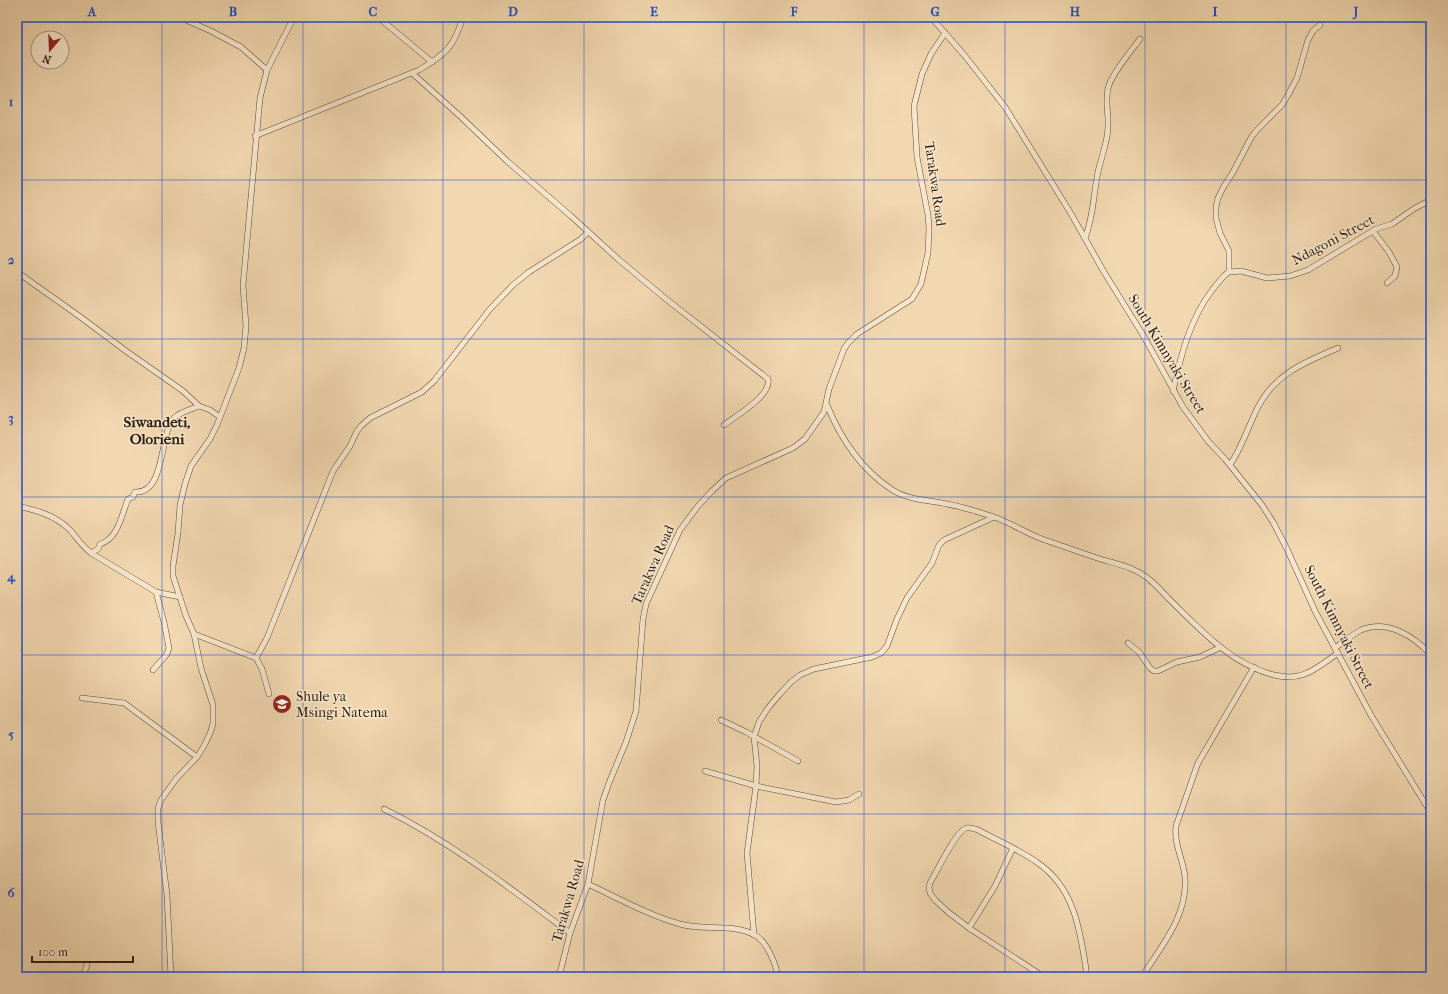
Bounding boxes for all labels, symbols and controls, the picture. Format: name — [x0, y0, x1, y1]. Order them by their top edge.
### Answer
text: A — [87, 4, 97, 19]
text: B — [229, 4, 238, 19]
text: C — [369, 4, 378, 19]
text: D — [508, 4, 518, 19]
text: E — [650, 4, 658, 19]
text: F — [790, 4, 798, 19]
text: G — [930, 4, 940, 19]
text: H — [1070, 4, 1081, 19]
text: I — [1212, 4, 1218, 19]
text: J — [1352, 4, 1359, 20]
north arrow — [30, 30, 70, 70]
text: N — [40, 51, 53, 66]
text: 1 — [9, 94, 14, 109]
street label: Tarakwa Road — [921, 141, 949, 228]
street label: Ndagoni Street — [1289, 211, 1377, 269]
text: 2 — [8, 252, 15, 267]
street label: South Kimnyaki Street — [1125, 291, 1209, 417]
text: 3 — [8, 410, 14, 426]
district label: Siwandeti, Olorieni — [124, 413, 190, 448]
street label: Tarakwa Road — [628, 522, 678, 607]
street label: South Kimnyaki Street — [1300, 562, 1378, 692]
text: 4 — [6, 569, 16, 585]
place label: Shule ya Msingi Natema — [296, 688, 388, 721]
school or university icon: Shule ya Msingi Natema — [271, 693, 293, 715]
text: 5 — [8, 727, 14, 742]
street label: Tarakwa Road — [548, 857, 588, 944]
text: 6 — [7, 885, 15, 900]
scale bar — [32, 938, 133, 964]
text: 100 m — [38, 945, 68, 959]

